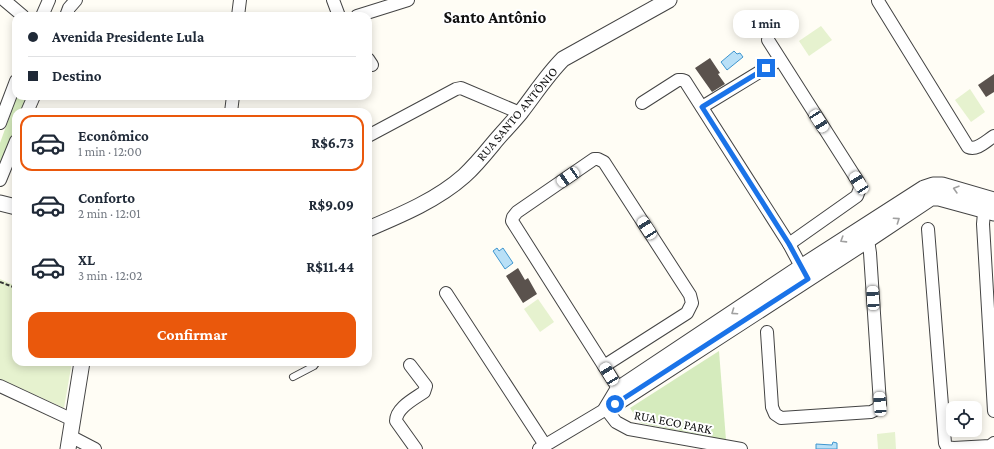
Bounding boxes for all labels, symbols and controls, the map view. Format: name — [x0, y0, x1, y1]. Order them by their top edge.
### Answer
district label: Santo Antônio — [444, 8, 547, 27]
callout: 1 min — [733, 10, 799, 38]
text: 1 min — [751, 16, 781, 31]
text: Avenida Presidente Lula — [52, 29, 204, 45]
route end — [757, 59, 775, 77]
street label: RUA SANTO ANTÔNIO — [473, 64, 561, 164]
text: Destino — [52, 68, 102, 84]
car — [807, 108, 831, 134]
icon: car — [30, 125, 66, 161]
text: Econômico — [78, 128, 149, 144]
text: R$6.73 — [311, 135, 354, 151]
text: 1 min · 12:00 — [78, 144, 142, 159]
car — [555, 165, 581, 189]
car — [847, 170, 871, 196]
one-way arrow — [953, 185, 960, 194]
icon: car — [30, 187, 66, 223]
text: Conforto — [78, 190, 135, 206]
text: R$9.09 — [309, 197, 354, 213]
text: 2 min · 12:01 — [78, 206, 141, 221]
car — [635, 215, 659, 241]
one-way arrow — [893, 217, 900, 225]
one-way arrow — [840, 235, 847, 243]
icon: car — [30, 249, 66, 285]
text: XL — [78, 252, 95, 268]
text: R$11.44 — [306, 259, 354, 275]
text: 3 min · 12:02 — [78, 268, 142, 283]
car — [866, 286, 880, 310]
one-way arrow — [731, 307, 738, 314]
button: Confirmar — [28, 312, 356, 358]
car — [598, 361, 620, 387]
car — [873, 392, 887, 416]
route start — [606, 395, 624, 413]
map controls — [946, 401, 982, 437]
button: locate — [946, 401, 982, 437]
street label: RUA ECO PARK — [633, 407, 714, 437]

